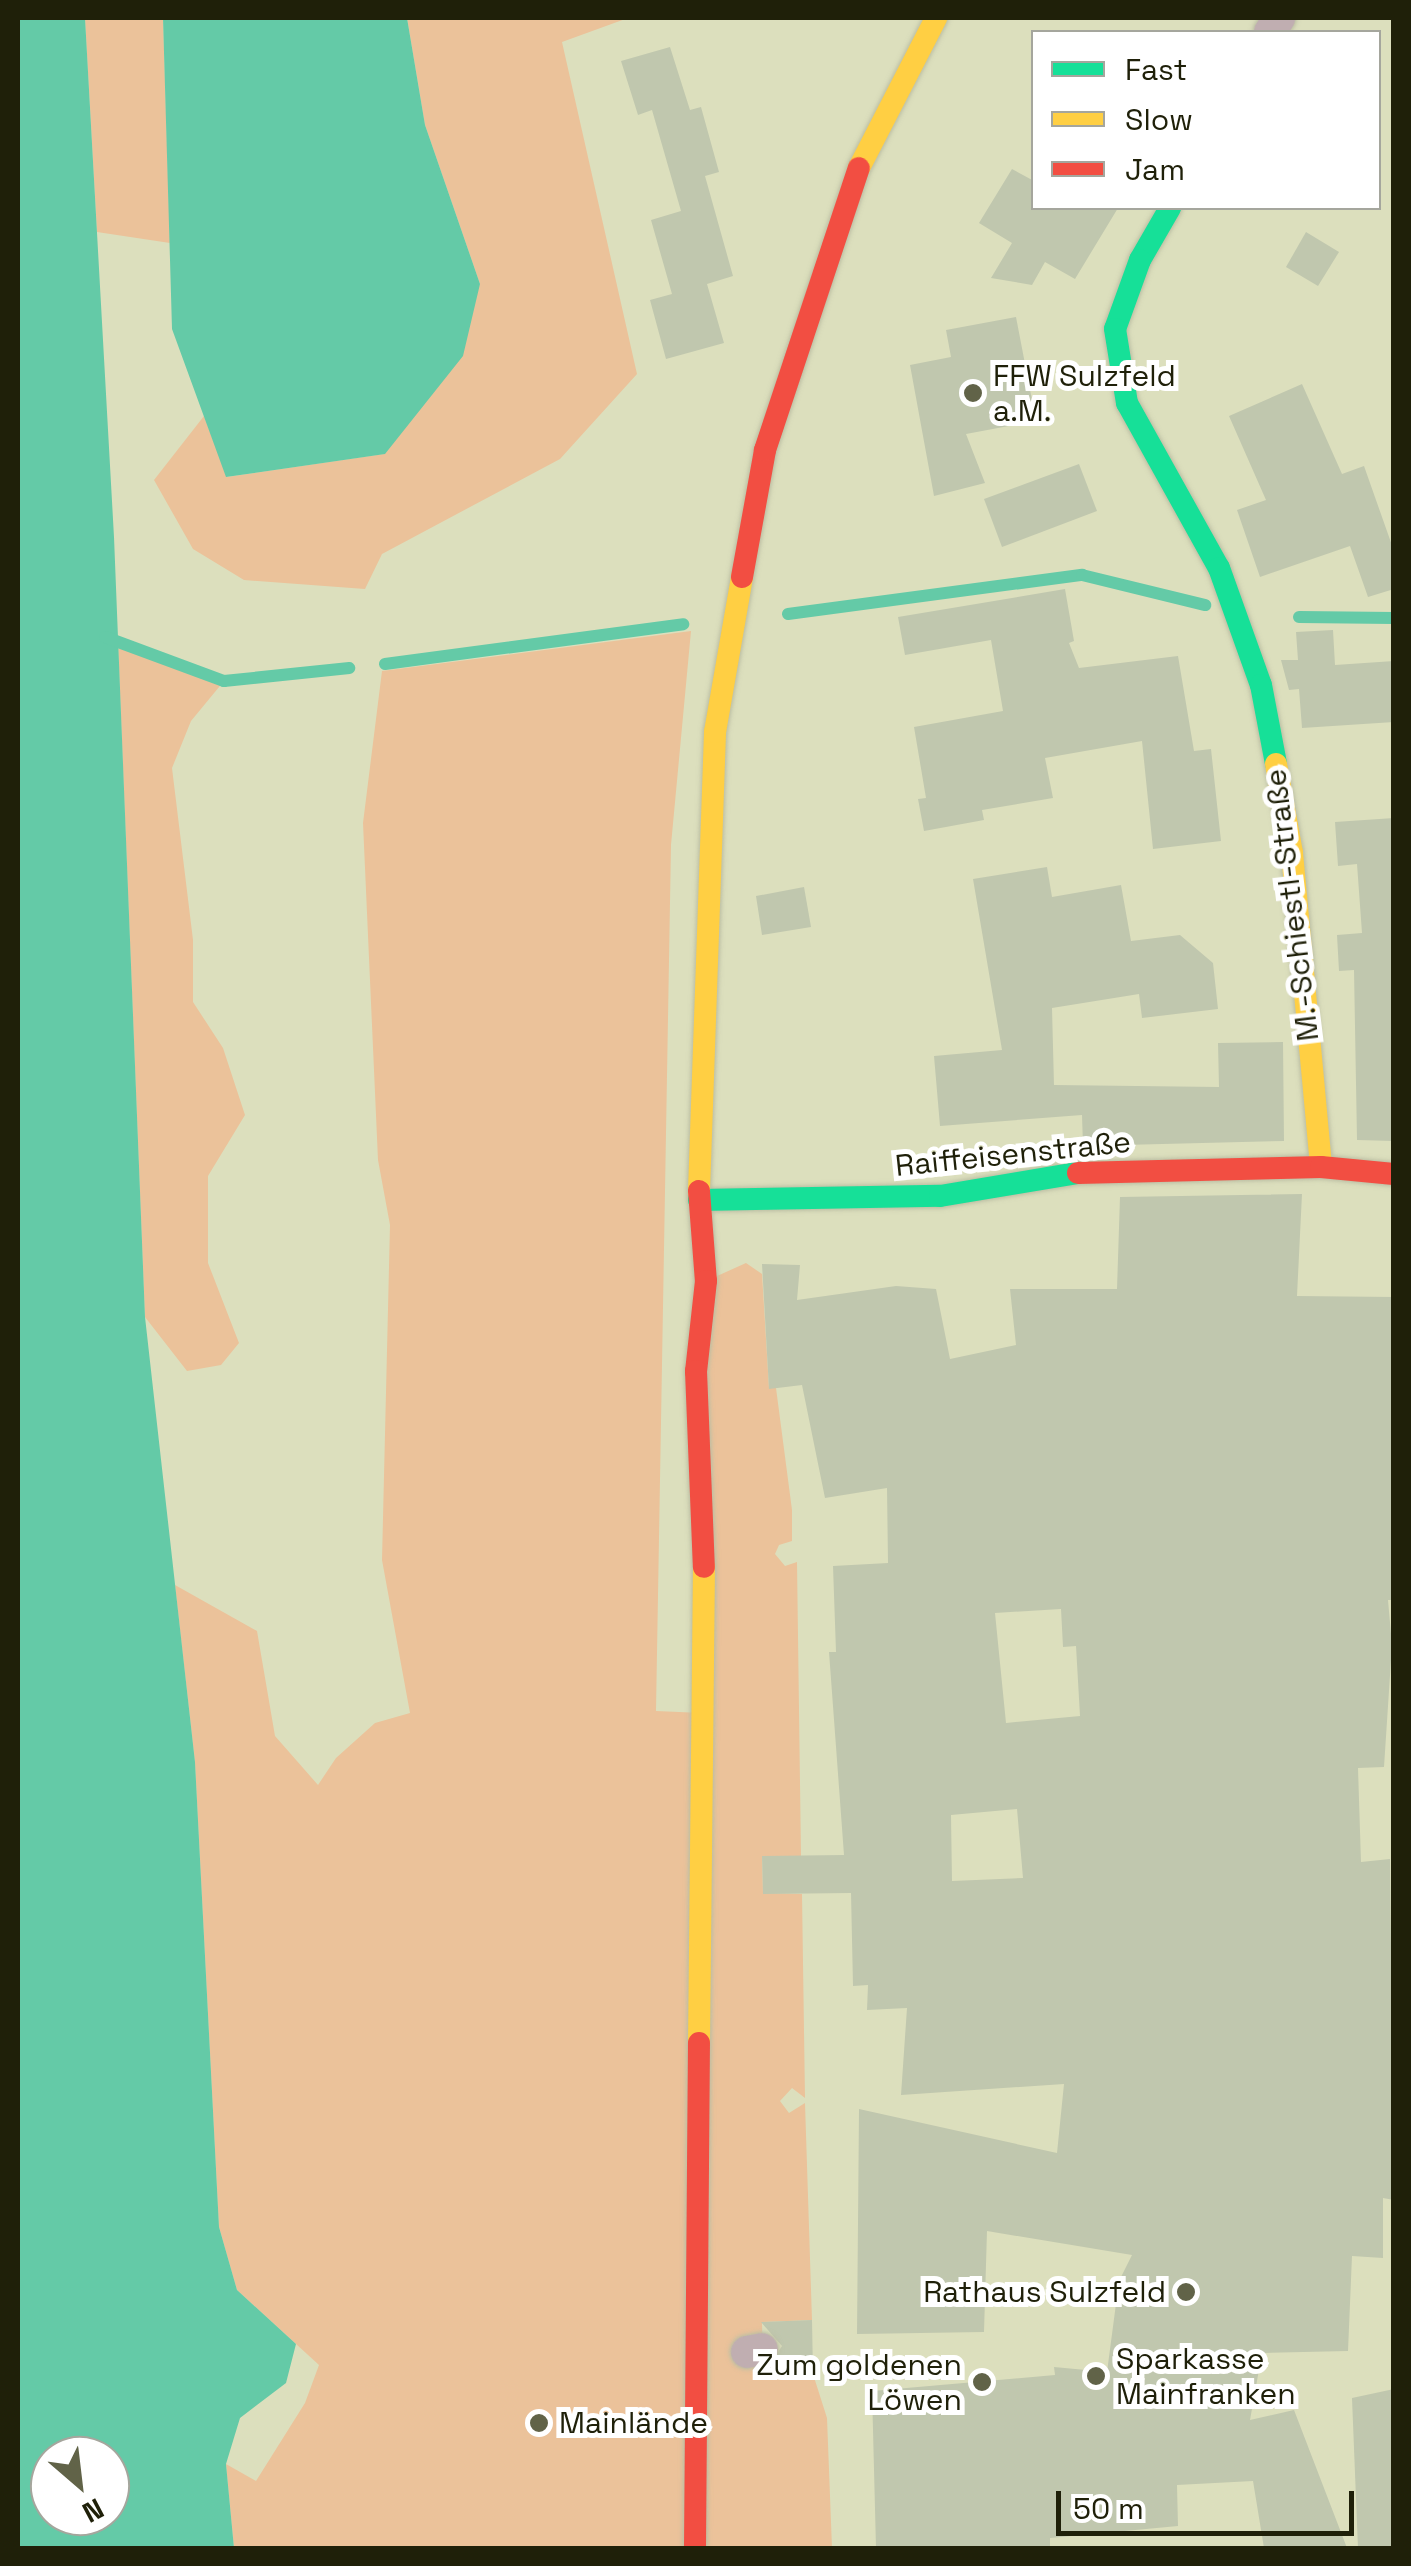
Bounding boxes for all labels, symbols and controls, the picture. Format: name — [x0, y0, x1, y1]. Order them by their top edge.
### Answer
legend — [1031, 30, 1381, 210]
text: Fast — [1125, 50, 1187, 89]
text: Slow — [1125, 100, 1193, 139]
text: Jam — [1125, 150, 1185, 189]
place label: FFW Sulzfeld a.M. — [993, 358, 1176, 428]
marker: FFW Sulzfeld a.M. — [962, 382, 984, 404]
street label: M.-Schiestl-Straße — [1257, 767, 1327, 1043]
street label: Raiffeisenstraße — [893, 1124, 1133, 1184]
place label: Rathaus Sulzfeld — [923, 2274, 1166, 2310]
marker: Rathaus Sulzfeld — [1175, 2281, 1197, 2303]
place label: Sparkasse Mainfranken — [1116, 2341, 1296, 2412]
place label: Zum goldenen Löwen — [756, 2347, 962, 2418]
marker: Sparkasse Mainfranken — [1085, 2365, 1107, 2387]
marker: Zum goldenen Löwen — [971, 2371, 993, 2393]
place label: Mainlände — [559, 2405, 708, 2441]
marker: Mainlände — [528, 2412, 550, 2434]
north arrow — [30, 2436, 130, 2536]
scale bar — [1061, 2471, 1358, 2533]
text: 50 m — [1073, 2489, 1144, 2528]
text: N — [76, 2490, 110, 2531]

